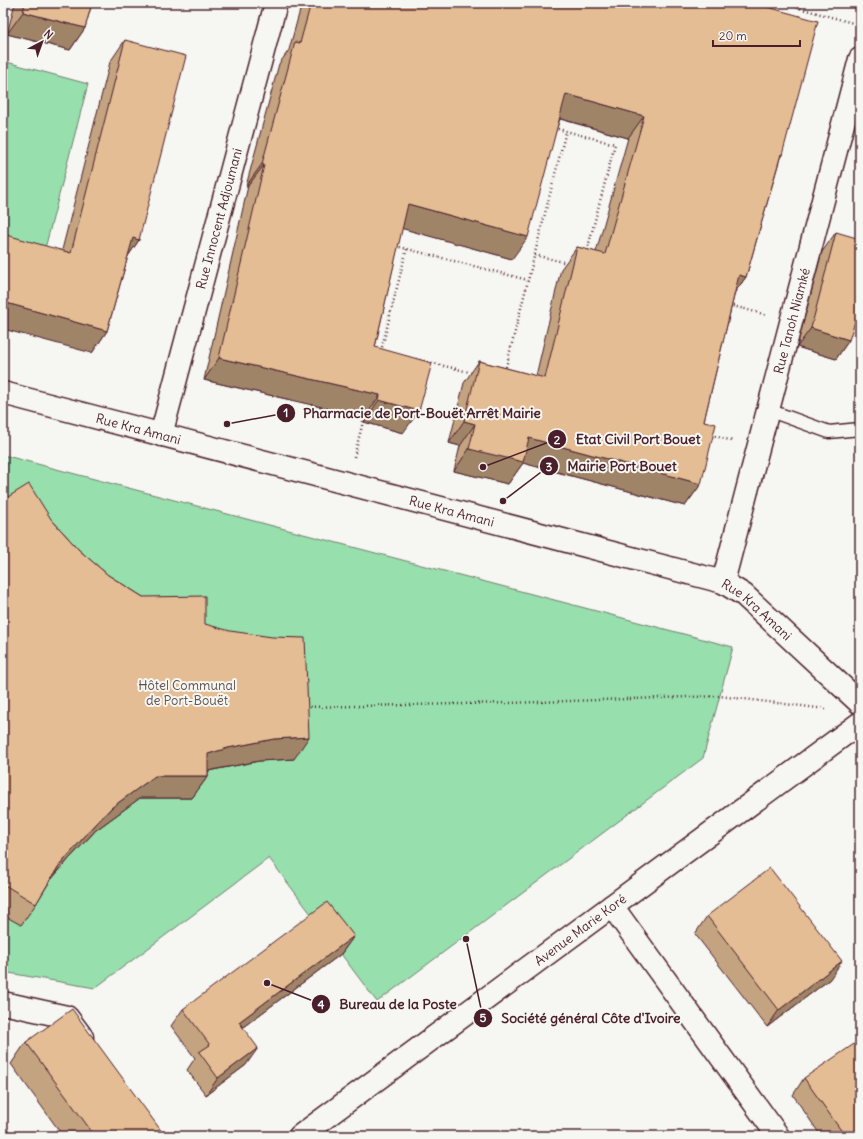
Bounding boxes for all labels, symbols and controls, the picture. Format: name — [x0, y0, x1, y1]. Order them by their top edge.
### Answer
north arrow — [22, 22, 62, 62]
scale bar — [713, 22, 800, 48]
text: N — [41, 27, 56, 42]
text: 20 m — [719, 28, 747, 43]
street label: Rue Innocent Adjoumani — [192, 146, 246, 291]
street label: Rue Tanoh Niamké — [769, 266, 813, 376]
callout: Pharmacie de Port-Bouët Arrêt Mairie — [276, 400, 549, 426]
text: Pharmacie de Port-Bouët Arrêt Mairie — [303, 404, 541, 422]
text: 1 — [284, 405, 288, 420]
street label: Rue Kra Amani — [94, 409, 183, 448]
callout: Etat Civil Port Bouet — [547, 426, 708, 452]
text: Etat Civil Port Bouet — [576, 430, 701, 448]
text: 2 — [554, 432, 561, 447]
callout: Mairie Port Bouet — [539, 453, 684, 479]
text: Mairie Port Bouet — [567, 457, 677, 475]
text: 3 — [546, 459, 553, 474]
street label: Rue Kra Amani — [407, 492, 496, 530]
street label: Rue Kra Amani — [718, 575, 796, 644]
park label: Hôtel Communal de Port-Bouët — [138, 677, 236, 709]
street label: Avenue Marie Koré — [531, 890, 629, 969]
callout: Bureau de la Poste — [311, 991, 465, 1017]
text: Bureau de la Poste — [339, 995, 457, 1013]
text: 4 — [318, 997, 325, 1012]
callout: Société général Côte d'Ivoire — [473, 1005, 689, 1031]
text: Société général Côte d'Ivoire — [501, 1009, 681, 1027]
text: 5 — [480, 1010, 487, 1025]

